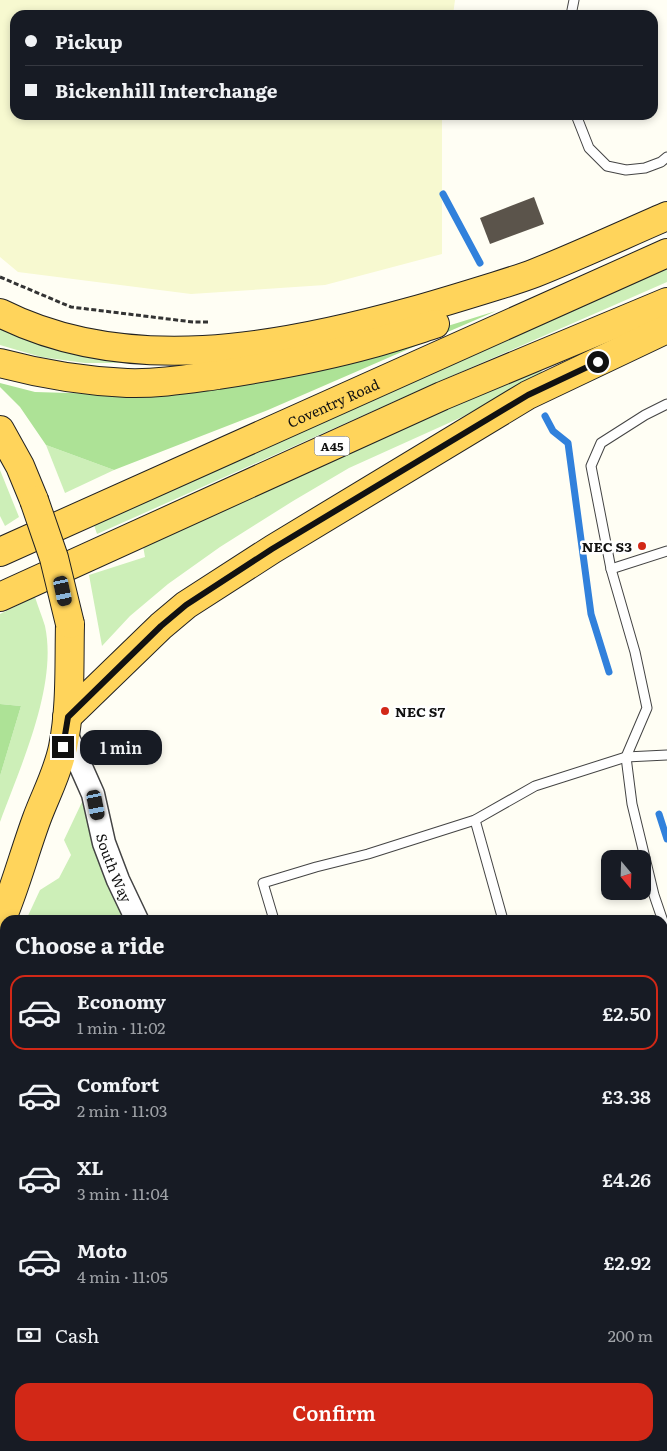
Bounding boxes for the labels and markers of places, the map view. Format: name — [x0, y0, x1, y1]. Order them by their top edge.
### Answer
place label: NEC S3 — [582, 536, 632, 556]
marker: NEC S3 — [636, 540, 648, 552]
place label: NEC S7 — [395, 701, 445, 721]
marker: NEC S7 — [379, 705, 391, 717]

